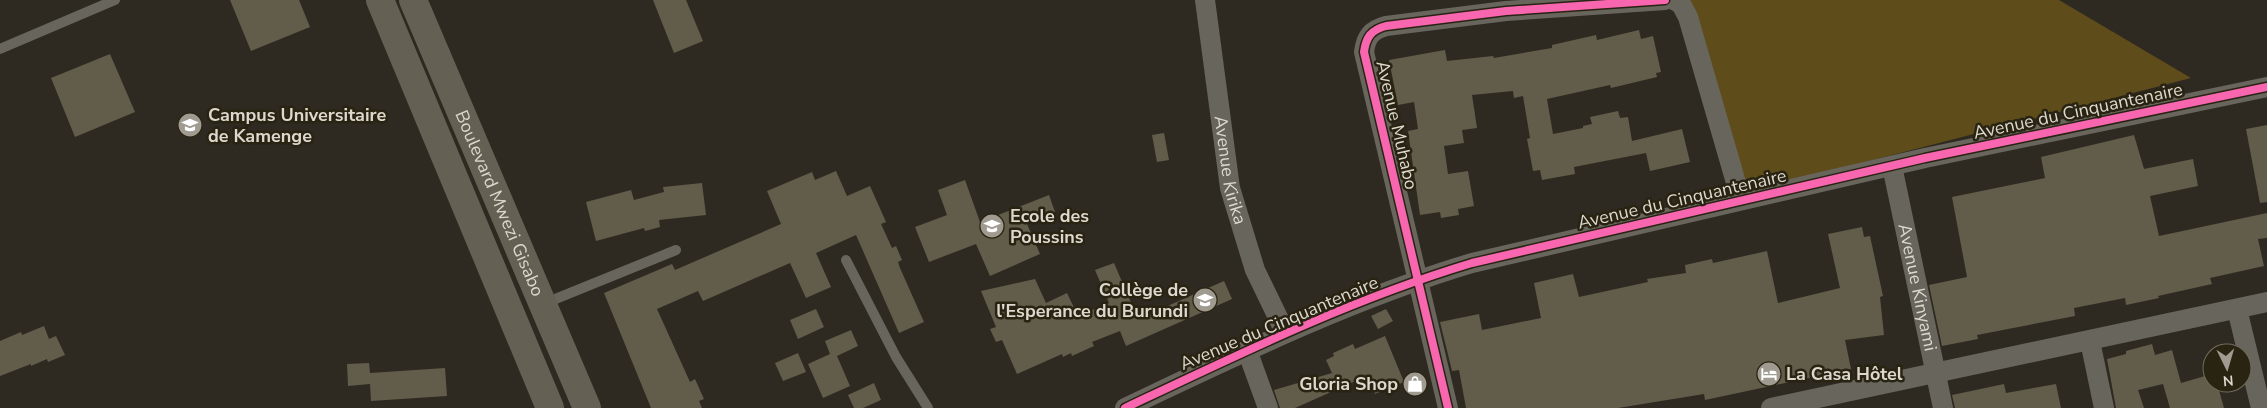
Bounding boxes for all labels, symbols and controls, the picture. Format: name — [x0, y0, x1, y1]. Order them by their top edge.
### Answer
street label: Avenue Muhabo — [1371, 58, 1423, 192]
street label: Avenue du Cinquantenaire — [1971, 77, 2185, 145]
place label: Campus Universitaire de Kamenge — [208, 103, 386, 148]
street label: Boulevard Mwezi Gisabo — [449, 106, 550, 300]
school or university icon: Campus Universitaire de Kamenge — [177, 112, 203, 138]
street label: Avenue Kirika — [1208, 114, 1252, 227]
street label: Avenue du Cinquantenaire — [1575, 163, 1789, 235]
place label: Ecole des Poussins — [1010, 204, 1089, 249]
school or university icon: Ecole des Poussins — [979, 213, 1005, 239]
street label: Avenue Kinyami — [1892, 221, 1943, 353]
street label: Avenue du Cinquantenaire — [1176, 270, 1382, 376]
place label: Collège de l'Esperance du Burundi — [996, 278, 1188, 323]
school or university icon: Collège de l'Esperance du Burundi — [1192, 287, 1218, 313]
north arrow — [2202, 343, 2252, 393]
hotel icon: La Casa Hôtel — [1756, 361, 1782, 387]
place label: La Casa Hôtel — [1786, 362, 1903, 386]
shop icon: Gloria Shop — [1402, 371, 1428, 397]
text: N — [2222, 371, 2234, 390]
place label: Gloria Shop — [1299, 372, 1398, 396]

